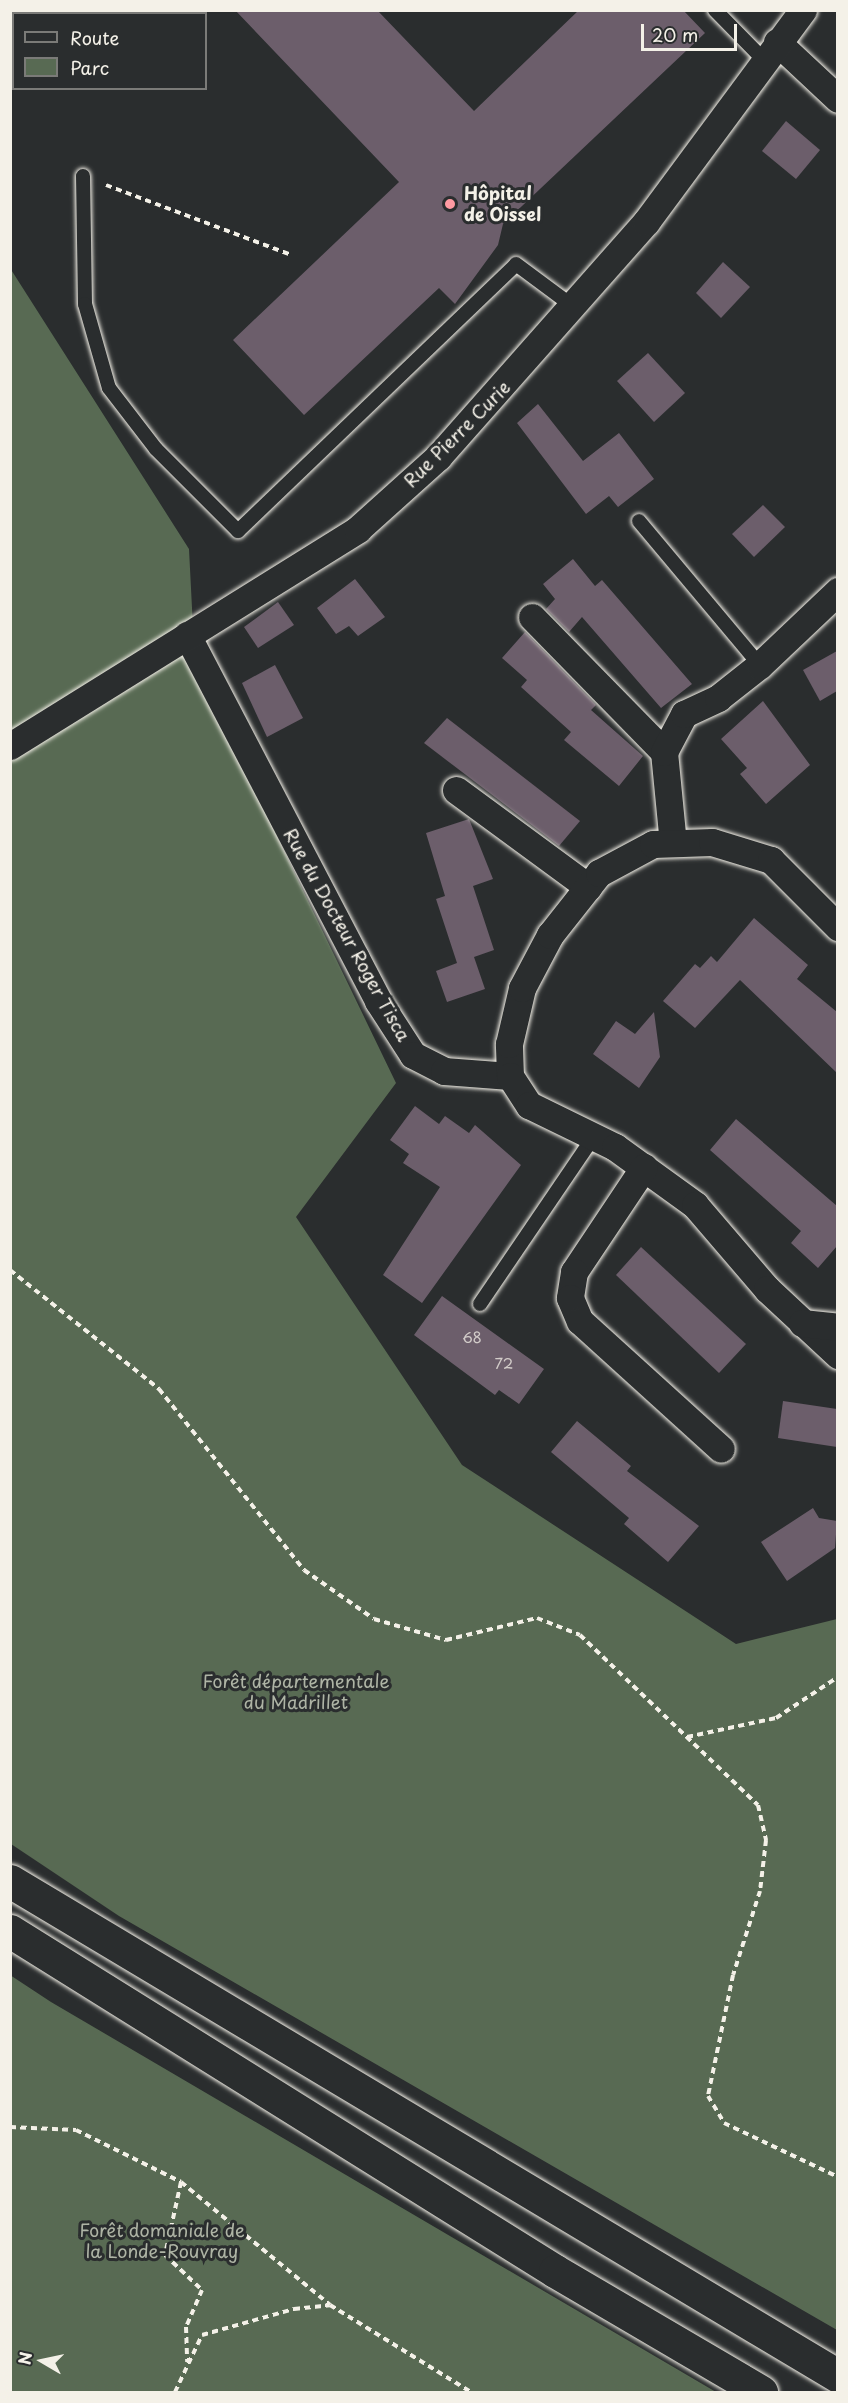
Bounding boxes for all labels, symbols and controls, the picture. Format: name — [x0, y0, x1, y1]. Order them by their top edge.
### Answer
legend — [12, 12, 207, 90]
scale bar — [644, 12, 740, 50]
text: 20 m — [652, 21, 698, 48]
text: Route — [70, 24, 119, 51]
text: Parc — [70, 54, 109, 81]
place label: Hôpital de Oissel — [464, 183, 542, 226]
marker: Hôpital de Oissel — [441, 195, 459, 213]
street label: Rue Pierre Curie — [399, 376, 515, 492]
street label: Rue du Docteur Roger Tisca — [279, 823, 415, 1047]
house number: 68 — [462, 1328, 482, 1346]
house number: 72 — [495, 1354, 513, 1372]
park label: Forêt départementale du Madrillet — [201, 1671, 391, 1714]
park label: Forêt domaniale de la Londe-Rouvray — [79, 2220, 245, 2262]
north arrow — [12, 2331, 72, 2391]
text: N — [11, 2350, 37, 2366]

